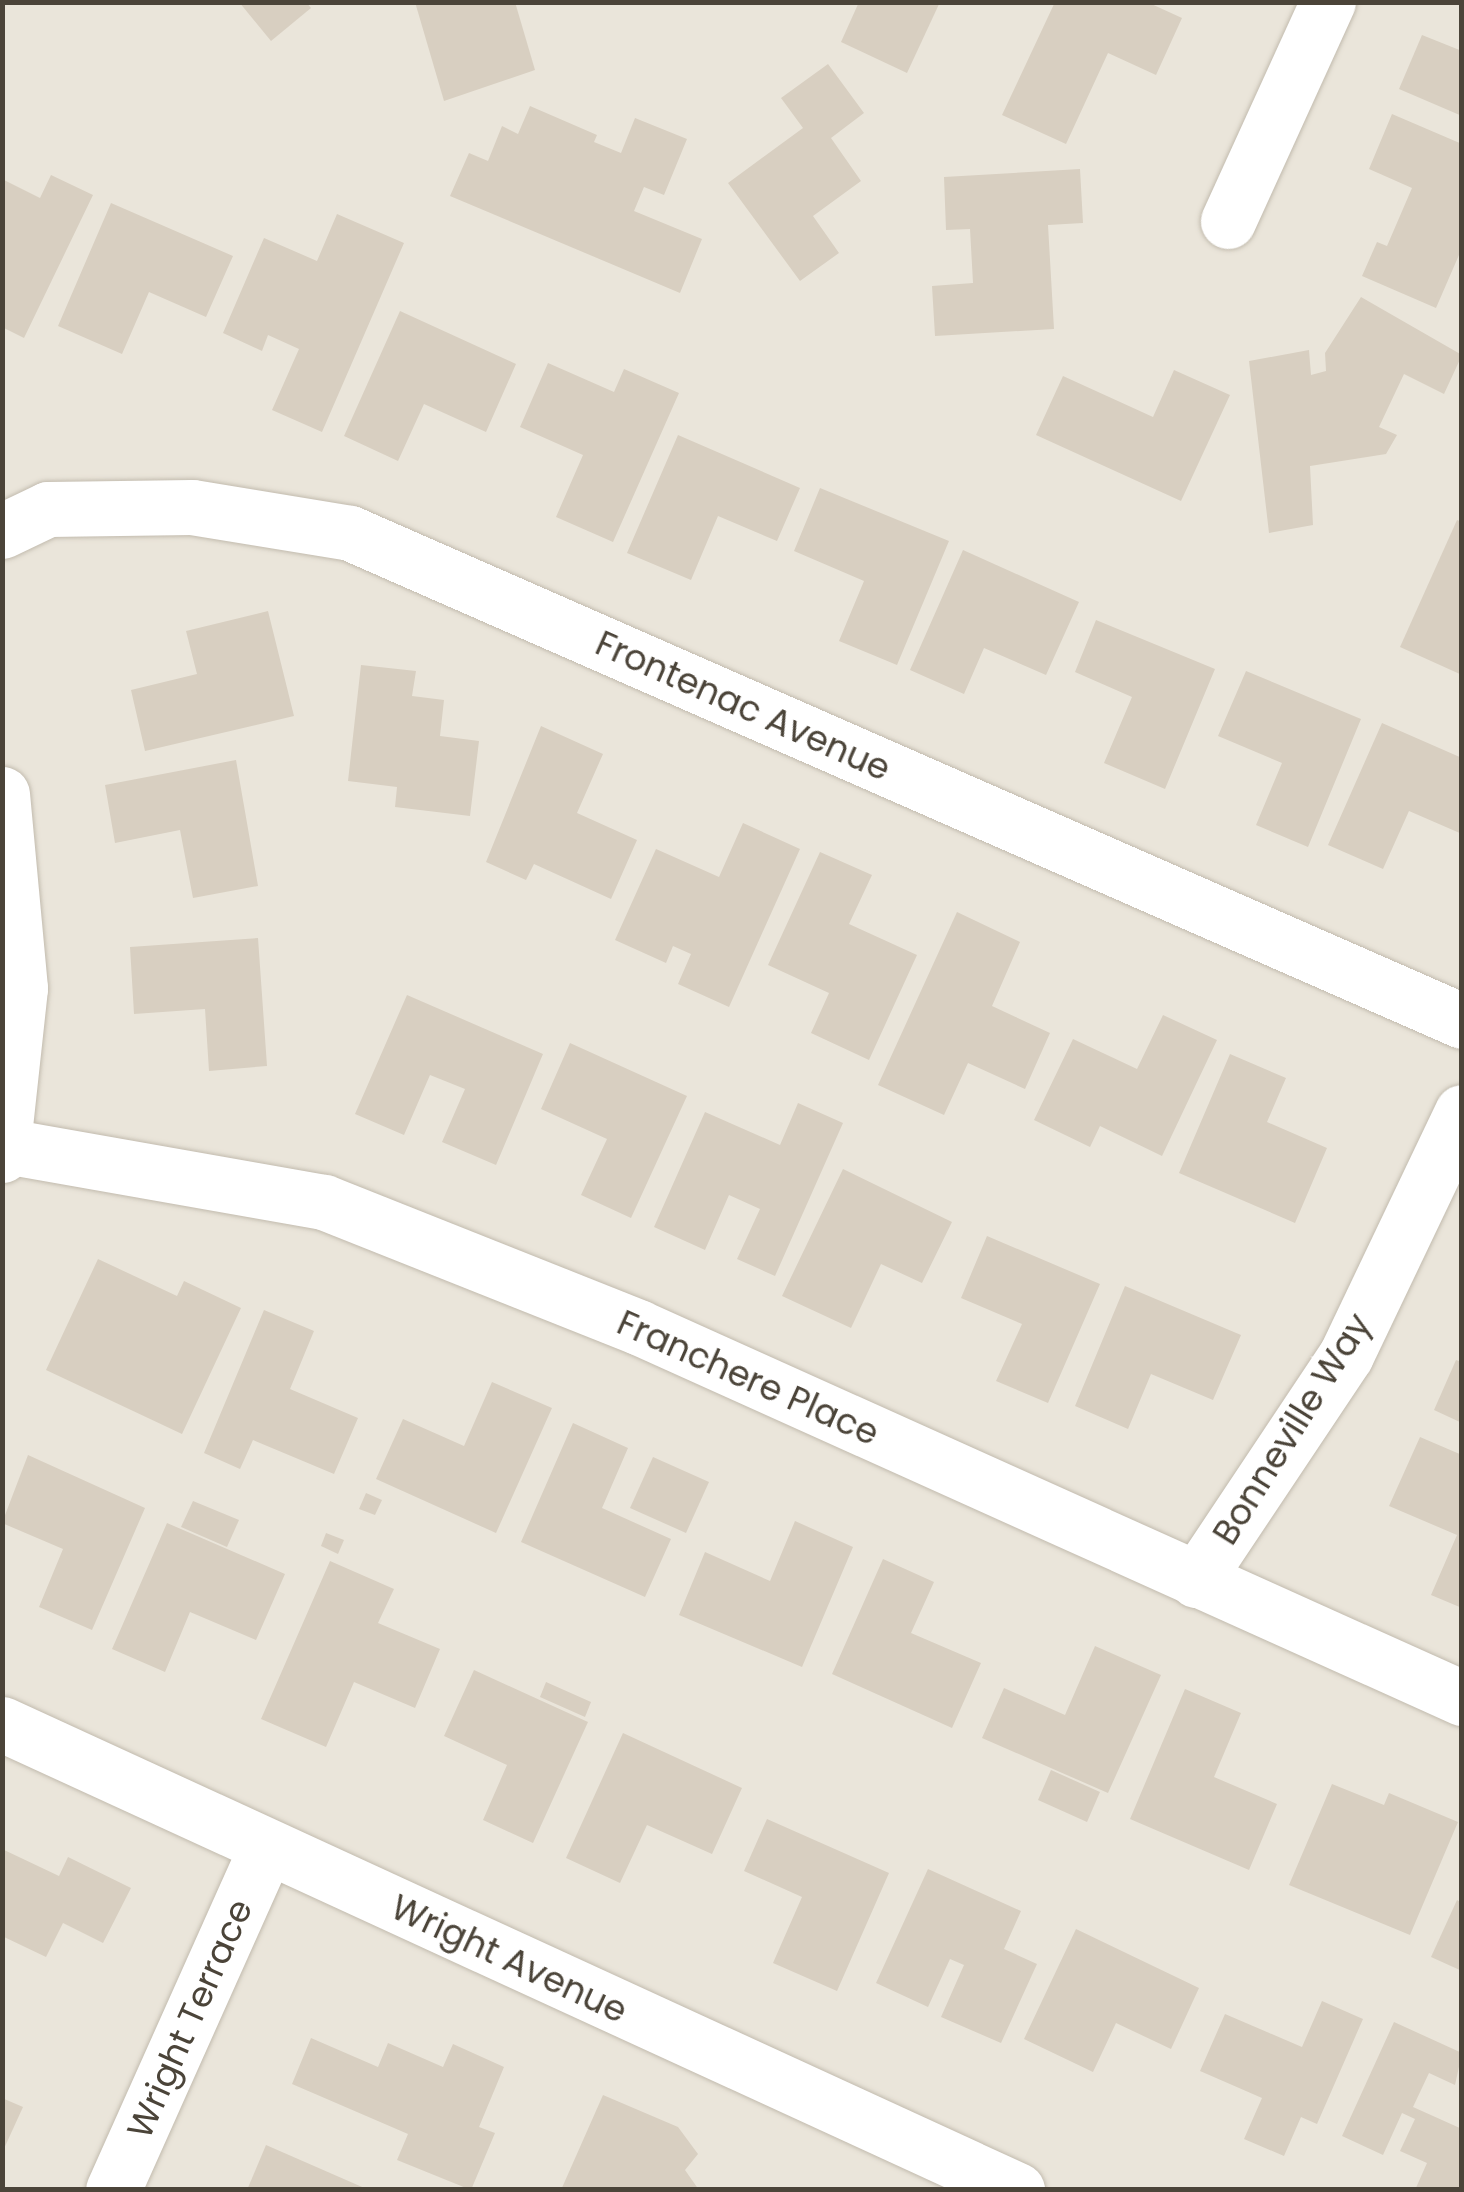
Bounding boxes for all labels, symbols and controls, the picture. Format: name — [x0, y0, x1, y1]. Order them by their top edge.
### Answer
street label: Frontenac Avenue — [589, 622, 897, 790]
street label: Franchere Place — [611, 1302, 885, 1454]
street label: Bonneville Way — [1204, 1306, 1380, 1552]
street label: Wright Avenue — [384, 1886, 634, 2032]
street label: Wright Terrace — [118, 1893, 262, 2145]

